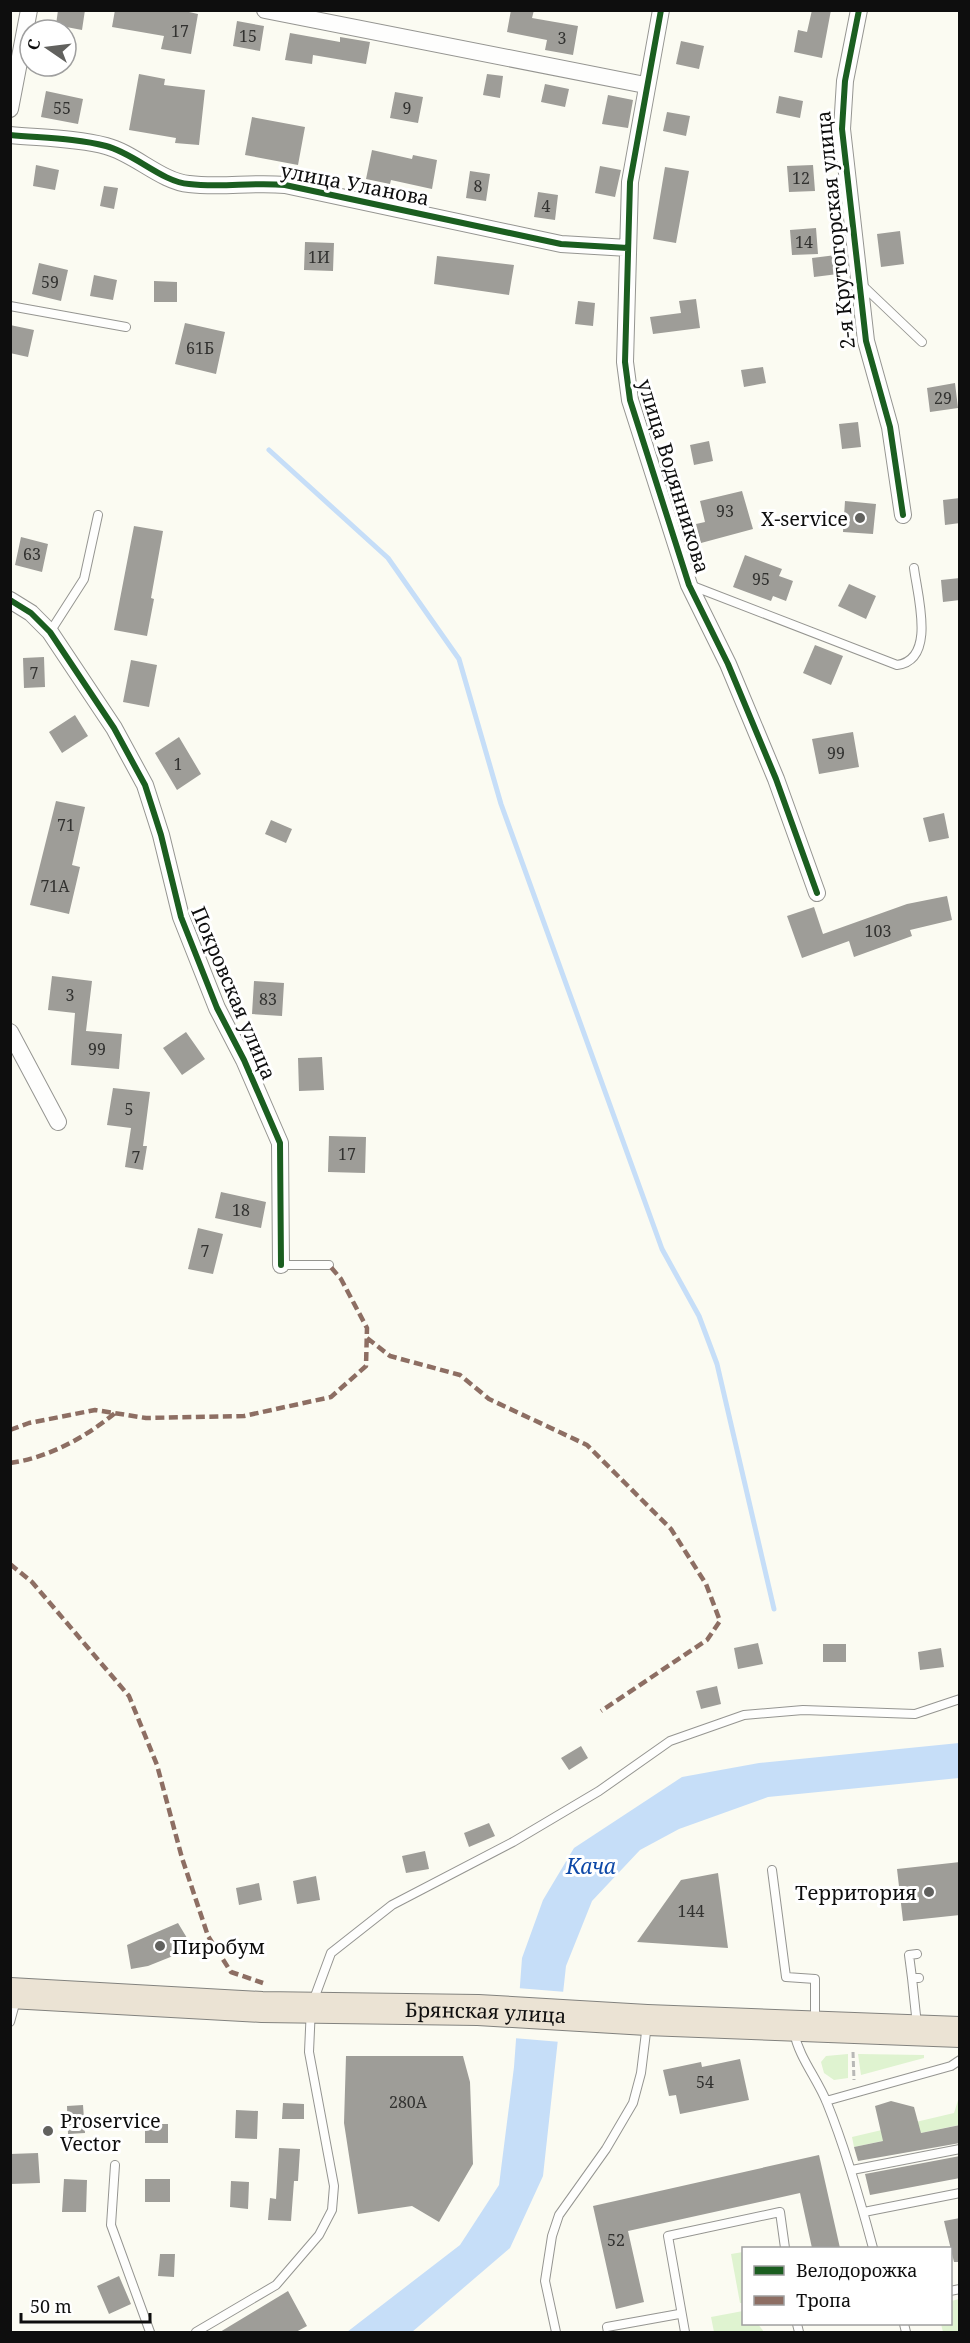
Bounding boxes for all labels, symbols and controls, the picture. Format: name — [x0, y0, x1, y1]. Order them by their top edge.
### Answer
north arrow — [18, 18, 78, 78]
house number: 17 — [171, 20, 189, 42]
house number: 15 — [239, 25, 257, 47]
house number: 3 — [558, 27, 567, 49]
text: С — [21, 37, 45, 52]
house number: 55 — [53, 97, 71, 119]
house number: 9 — [403, 97, 411, 119]
street label: 2-я Крутогорская улица — [809, 109, 861, 351]
street label: улица Уланова — [278, 156, 432, 212]
house number: 12 — [792, 167, 810, 189]
house number: 8 — [474, 175, 483, 197]
house number: 4 — [542, 195, 551, 217]
house number: 14 — [795, 231, 813, 253]
house number: 1И — [308, 246, 330, 268]
house number: 59 — [41, 271, 59, 293]
house number: 61Б — [186, 337, 214, 359]
street label: улица Водянникова — [632, 376, 716, 576]
house number: 29 — [934, 387, 952, 409]
house number: 93 — [716, 500, 734, 522]
place label: X-service — [761, 505, 848, 532]
marker: X-service — [853, 511, 867, 525]
house number: 63 — [23, 543, 41, 565]
house number: 95 — [752, 568, 770, 590]
house number: 7 — [30, 662, 39, 684]
house number: 99 — [827, 742, 845, 764]
house number: 1 — [174, 753, 182, 775]
house number: 71 — [57, 814, 75, 836]
house number: 71А — [40, 875, 70, 897]
street label: Покровская улица — [185, 902, 283, 1084]
house number: 103 — [865, 920, 891, 942]
house number: 3 — [66, 984, 75, 1006]
house number: 83 — [259, 988, 277, 1010]
house number: 99 — [88, 1038, 106, 1060]
house number: 5 — [125, 1098, 133, 1120]
house number: 17 — [338, 1143, 356, 1165]
house number: 7 — [132, 1146, 141, 1168]
house number: 18 — [232, 1199, 250, 1221]
house number: 7 — [201, 1240, 210, 1262]
water label: Кача — [565, 1852, 616, 1880]
place label: Территория — [795, 1879, 917, 1906]
marker: Территория — [922, 1885, 936, 1899]
house number: 144 — [678, 1900, 704, 1922]
place label: Пиробум — [172, 1933, 265, 1960]
marker: Пиробум — [153, 1939, 167, 1953]
street label: Брянская улица — [405, 1995, 567, 2029]
house number: 54 — [696, 2071, 714, 2093]
house number: 280А — [389, 2091, 428, 2113]
place label: Proservice Vector — [60, 2107, 161, 2157]
marker: Proservice Vector — [41, 2124, 55, 2138]
house number: 52 — [607, 2229, 625, 2251]
legend — [742, 2247, 952, 2325]
text: Велодорожка — [796, 2258, 918, 2282]
scale bar — [21, 2286, 150, 2324]
text: Тропа — [796, 2288, 851, 2312]
text: 50 m — [30, 2294, 72, 2318]

